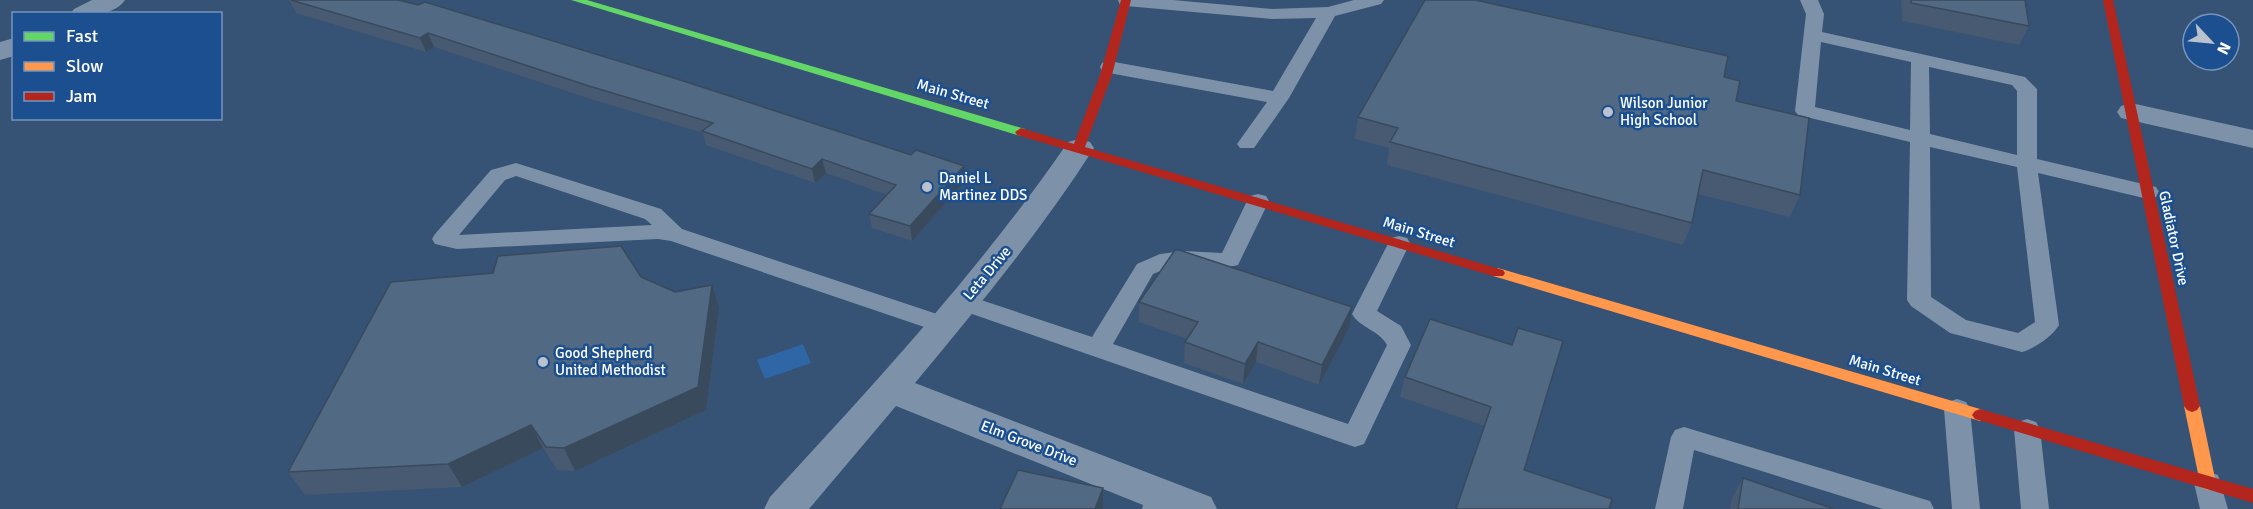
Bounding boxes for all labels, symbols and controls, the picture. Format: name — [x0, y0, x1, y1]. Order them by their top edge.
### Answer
legend — [12, 12, 222, 120]
north arrow — [2181, 12, 2241, 72]
text: Fast — [66, 25, 98, 47]
text: N — [2212, 39, 2235, 58]
text: Slow — [66, 55, 103, 77]
street label: Main Street — [915, 75, 991, 113]
text: Jam — [66, 85, 97, 107]
place label: Wilson Junior High School — [1620, 94, 1708, 129]
marker: Wilson Junior High School — [1601, 105, 1615, 119]
place label: Daniel L Martinez DDS — [939, 169, 1027, 204]
marker: Daniel L Martinez DDS — [920, 180, 934, 194]
street label: Gladiator Drive — [2155, 189, 2193, 287]
street label: Main Street — [1381, 213, 1457, 251]
street label: Leta Drive — [959, 242, 1015, 304]
place label: Good Shepherd United Methodist — [555, 344, 666, 379]
street label: Main Street — [1847, 351, 1923, 389]
marker: Good Shepherd United Methodist — [536, 355, 550, 369]
street label: Elm Grove Drive — [978, 416, 1080, 470]

